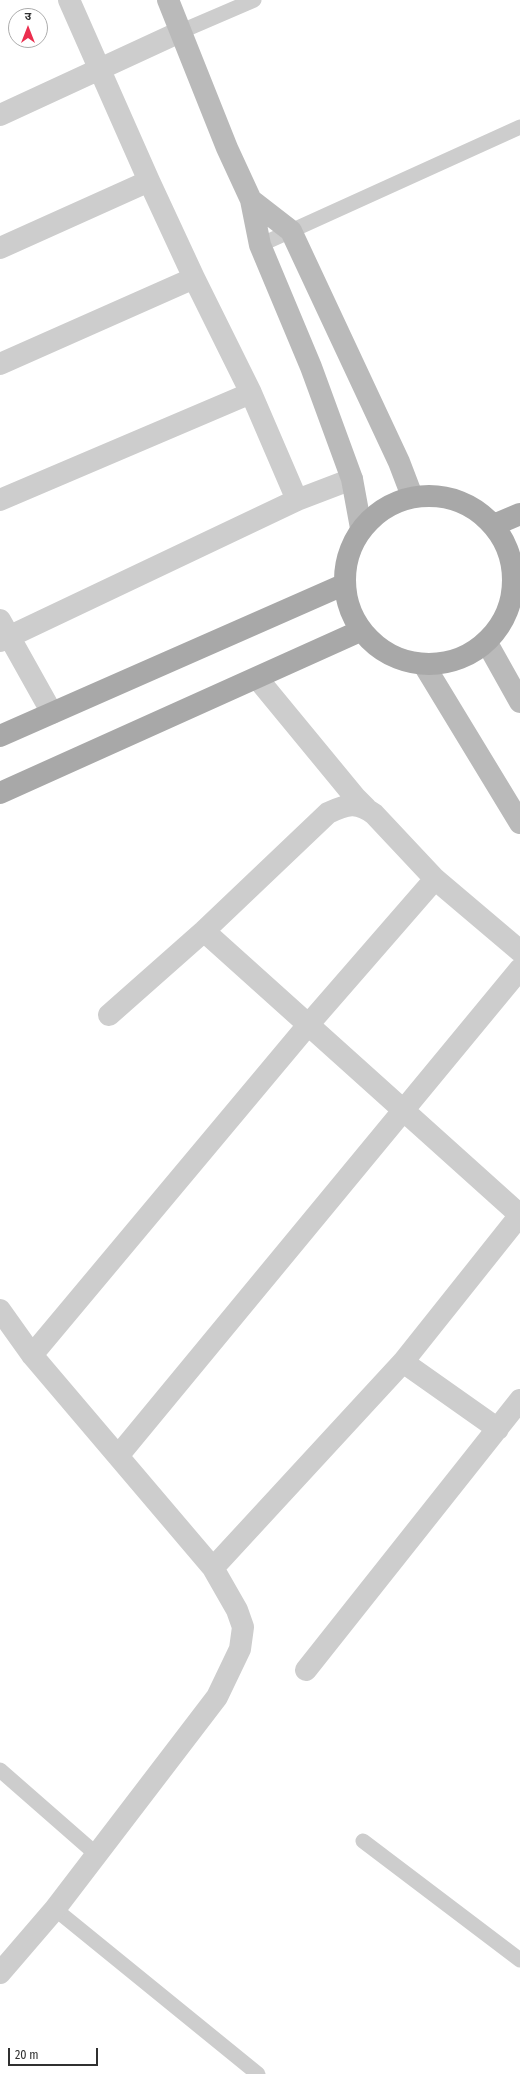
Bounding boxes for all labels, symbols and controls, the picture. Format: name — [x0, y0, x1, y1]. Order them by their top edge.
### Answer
north arrow — [8, 8, 48, 48]
text: उ — [25, 10, 31, 23]
scale bar — [10, 2040, 100, 2066]
text: 20 m — [15, 2048, 39, 2062]

